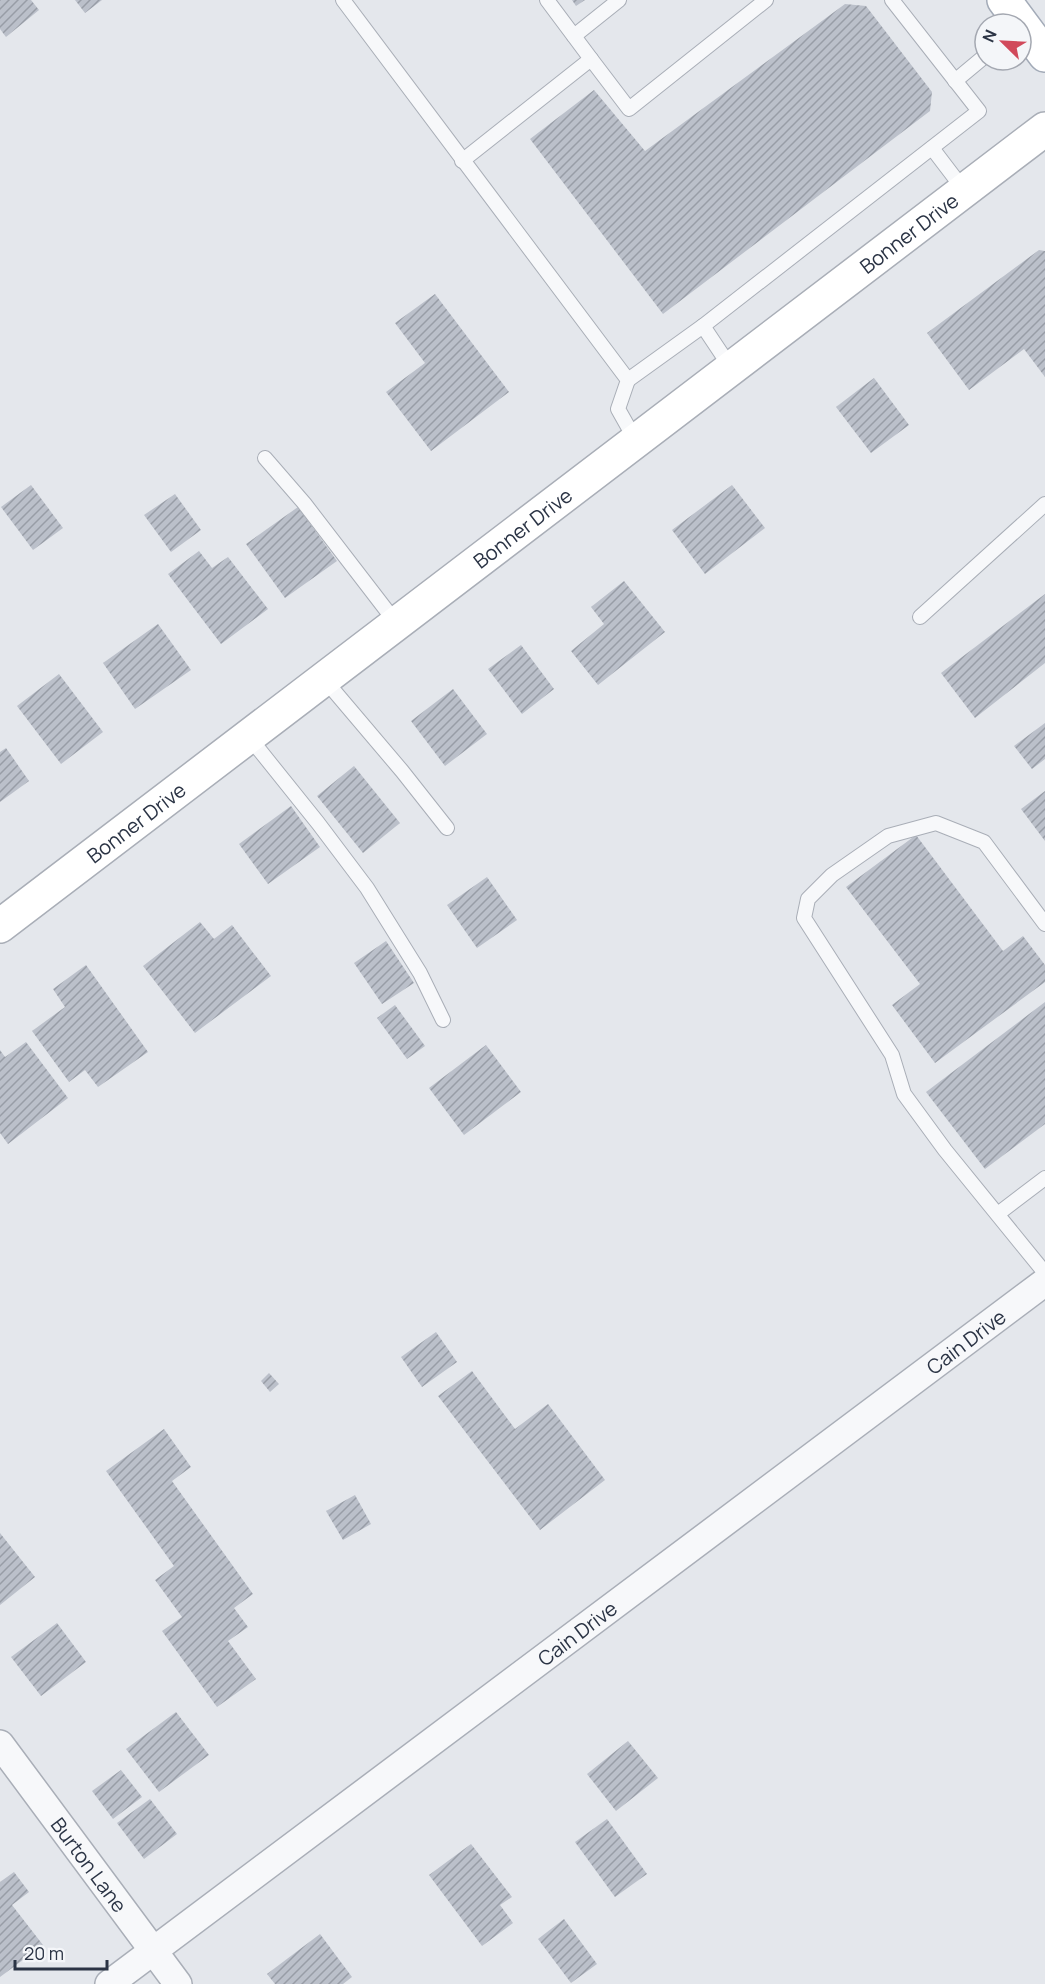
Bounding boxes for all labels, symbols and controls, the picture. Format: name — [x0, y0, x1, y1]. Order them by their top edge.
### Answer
north arrow — [973, 12, 1033, 72]
text: N — [977, 26, 1002, 46]
street label: Bonner Drive — [854, 186, 964, 279]
street label: Bonner Drive — [467, 481, 577, 574]
street label: Bonner Drive — [81, 776, 191, 869]
street label: Cain Drive — [921, 1303, 1011, 1380]
street label: Cain Drive — [532, 1594, 622, 1672]
street label: Burton Lane — [45, 1812, 133, 1917]
scale bar — [15, 1933, 106, 1971]
text: 20 m — [24, 1941, 64, 1965]

